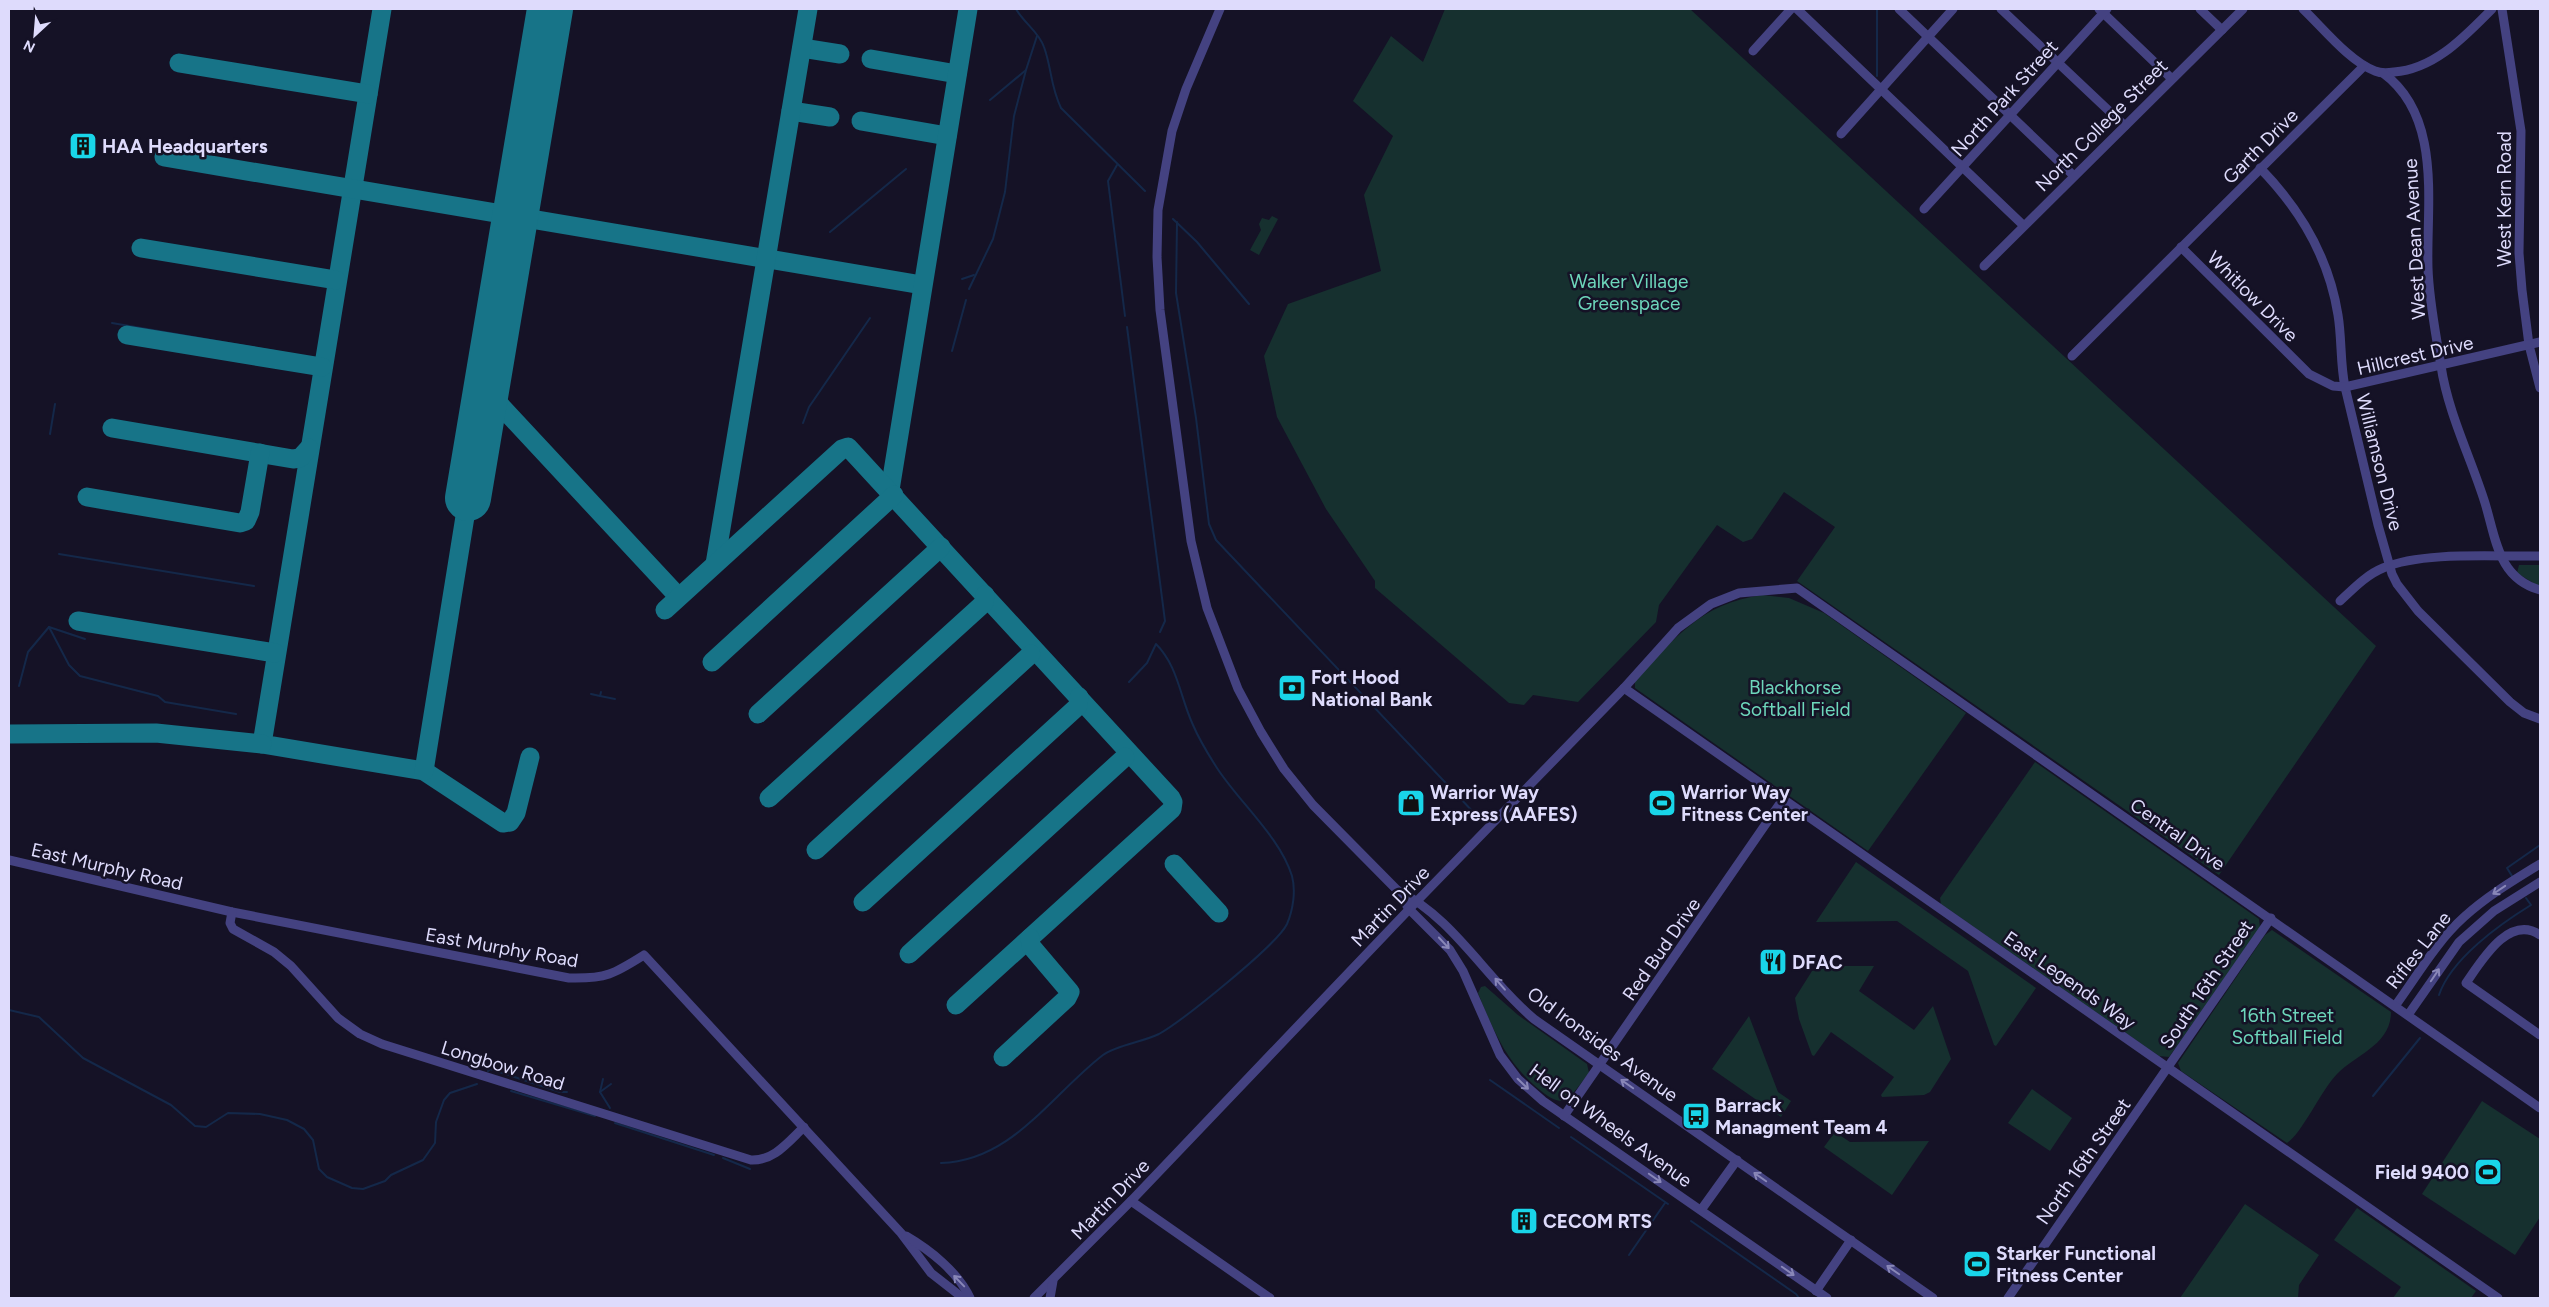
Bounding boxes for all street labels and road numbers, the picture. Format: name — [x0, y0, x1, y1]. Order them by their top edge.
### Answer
street label: North Park Street — [1946, 35, 2063, 161]
street label: North College Street — [2030, 54, 2172, 196]
street label: Garth Drive — [2218, 104, 2303, 189]
street label: West Kern Road — [2493, 131, 2516, 267]
street label: West Dean Avenue — [2399, 158, 2430, 320]
street label: Whitlow Drive — [2202, 246, 2303, 347]
street label: Hillcrest Drive — [2355, 331, 2476, 380]
street label: Williamson Drive — [2351, 391, 2408, 533]
street label: Central Drive — [2126, 793, 2230, 876]
street label: East Murphy Road — [29, 838, 185, 895]
street label: Martin Drive — [1346, 861, 1434, 951]
street label: Red Bud Drive — [1618, 894, 1705, 1005]
street label: Rifles Lane — [2381, 907, 2456, 994]
street label: South 16th Street — [2155, 916, 2258, 1053]
street label: East Murphy Road — [424, 923, 580, 972]
street label: East Legends Way — [1999, 926, 2140, 1034]
street label: Old Ironsides Avenue — [1523, 982, 1682, 1107]
street label: Longbow Road — [438, 1036, 567, 1095]
street label: Hell on Wheels Avenue — [1525, 1059, 1697, 1192]
street label: North 16th Street — [2031, 1094, 2136, 1229]
street label: Martin Drive — [1066, 1154, 1154, 1244]

